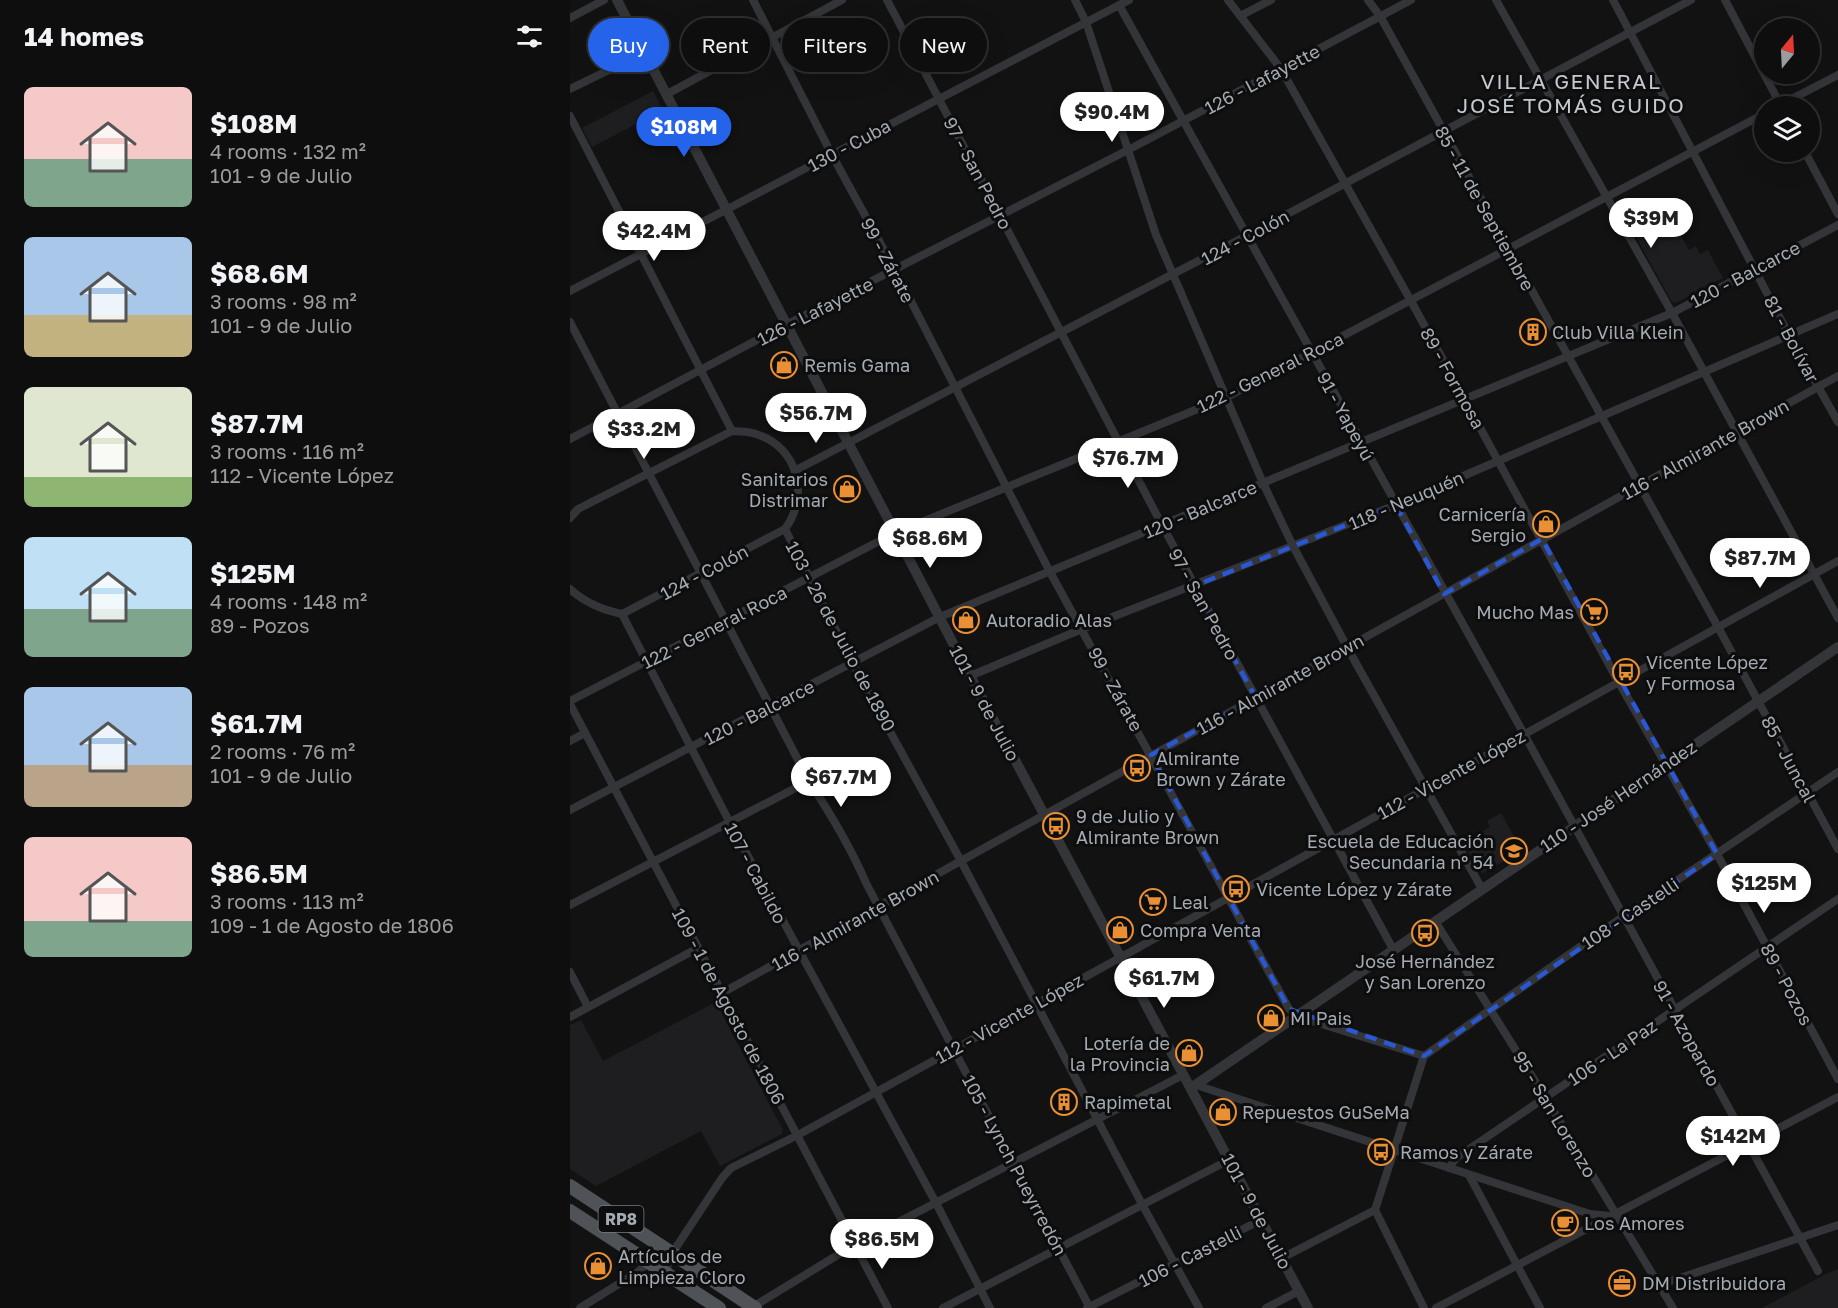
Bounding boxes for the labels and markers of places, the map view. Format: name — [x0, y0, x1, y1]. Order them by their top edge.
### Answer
pin: $90.4M — [1063, 92, 1161, 143]
pin: $108M — [642, 107, 726, 158]
pin: $39M — [1615, 198, 1687, 249]
pin: $42.4M — [605, 211, 703, 262]
building icon: Club Villa Klein — [1518, 317, 1548, 347]
place label: Club Villa Klein — [1552, 321, 1684, 343]
shop icon: Remis Gama — [769, 350, 799, 380]
place label: Remis Gama — [804, 354, 910, 376]
pin: $56.7M — [767, 393, 865, 444]
pin: $33.2M — [595, 409, 693, 460]
pin: $76.7M — [1079, 438, 1177, 489]
place label: Sanitarios Distrimar — [741, 468, 828, 511]
shop icon: Sanitarios Distrimar — [832, 474, 862, 504]
place label: Carnicería Sergio — [1438, 503, 1526, 546]
shop icon: Carnicería Sergio — [1531, 509, 1561, 539]
pin: $68.6M — [881, 518, 979, 569]
pin: $87.7M — [1711, 538, 1809, 589]
supermarket icon: Mucho Mas — [1579, 597, 1609, 627]
place label: Mucho Mas — [1476, 601, 1574, 623]
shop icon: Autoradio Alas — [951, 605, 981, 635]
place label: Autoradio Alas — [986, 609, 1112, 631]
place label: Vicente López y Formosa — [1646, 651, 1768, 694]
bus stop icon: Vicente López y Formosa — [1611, 657, 1641, 687]
place label: Almirante Brown y Zárate — [1156, 747, 1286, 790]
bus stop icon: Almirante Brown y Zárate — [1122, 753, 1152, 783]
pin: $67.7M — [792, 757, 890, 808]
place label: 9 de Julio y Almirante Brown — [1076, 805, 1219, 848]
bus stop icon: 9 de Julio y Almirante Brown — [1041, 811, 1071, 841]
place label: Escuela de Educación Secundaria nº 54 — [1307, 830, 1494, 873]
school or university icon: Escuela de Educación Secundaria nº 54 — [1499, 836, 1529, 866]
pin: $125M — [1722, 863, 1806, 914]
bus stop icon: Vicente López y Zárate — [1221, 874, 1251, 904]
place label: Vicente López y Zárate — [1256, 878, 1452, 900]
supermarket icon: Leal — [1138, 887, 1168, 917]
place label: Leal — [1172, 891, 1209, 913]
shop icon: Compra Venta — [1105, 915, 1135, 945]
bus stop icon: José Hernández y San Lorenzo — [1410, 918, 1440, 948]
place label: Compra Venta — [1140, 919, 1261, 941]
place label: José Hernández y San Lorenzo — [1355, 950, 1495, 993]
pin: $61.7M — [1115, 958, 1213, 1009]
shop icon: MI Pais — [1256, 1003, 1286, 1033]
place label: MI Pais — [1290, 1007, 1352, 1029]
place label: Lotería de la Provincia — [1070, 1032, 1170, 1075]
shop icon: Lotería de la Provincia — [1174, 1038, 1204, 1068]
building icon: Rapimetal — [1049, 1087, 1079, 1117]
place label: Rapimetal — [1084, 1091, 1172, 1113]
shop icon: Repuestos GuSeMa — [1208, 1097, 1238, 1127]
place label: Repuestos GuSeMa — [1242, 1101, 1410, 1123]
pin: $142M — [1691, 1116, 1775, 1167]
bus stop icon: Ramos y Zárate — [1366, 1137, 1396, 1167]
place label: Ramos y Zárate — [1400, 1141, 1533, 1163]
cafe icon: Los Amores — [1550, 1208, 1580, 1238]
place label: Los Amores — [1584, 1212, 1685, 1234]
pin: $86.5M — [833, 1219, 931, 1270]
place label: Artículos de Limpieza Cloro — [618, 1245, 745, 1288]
shop icon: Artículos de Limpieza Cloro — [583, 1251, 613, 1281]
office icon: DM Distribuidora — [1607, 1268, 1637, 1298]
place label: DM Distribuidora — [1642, 1272, 1786, 1294]

